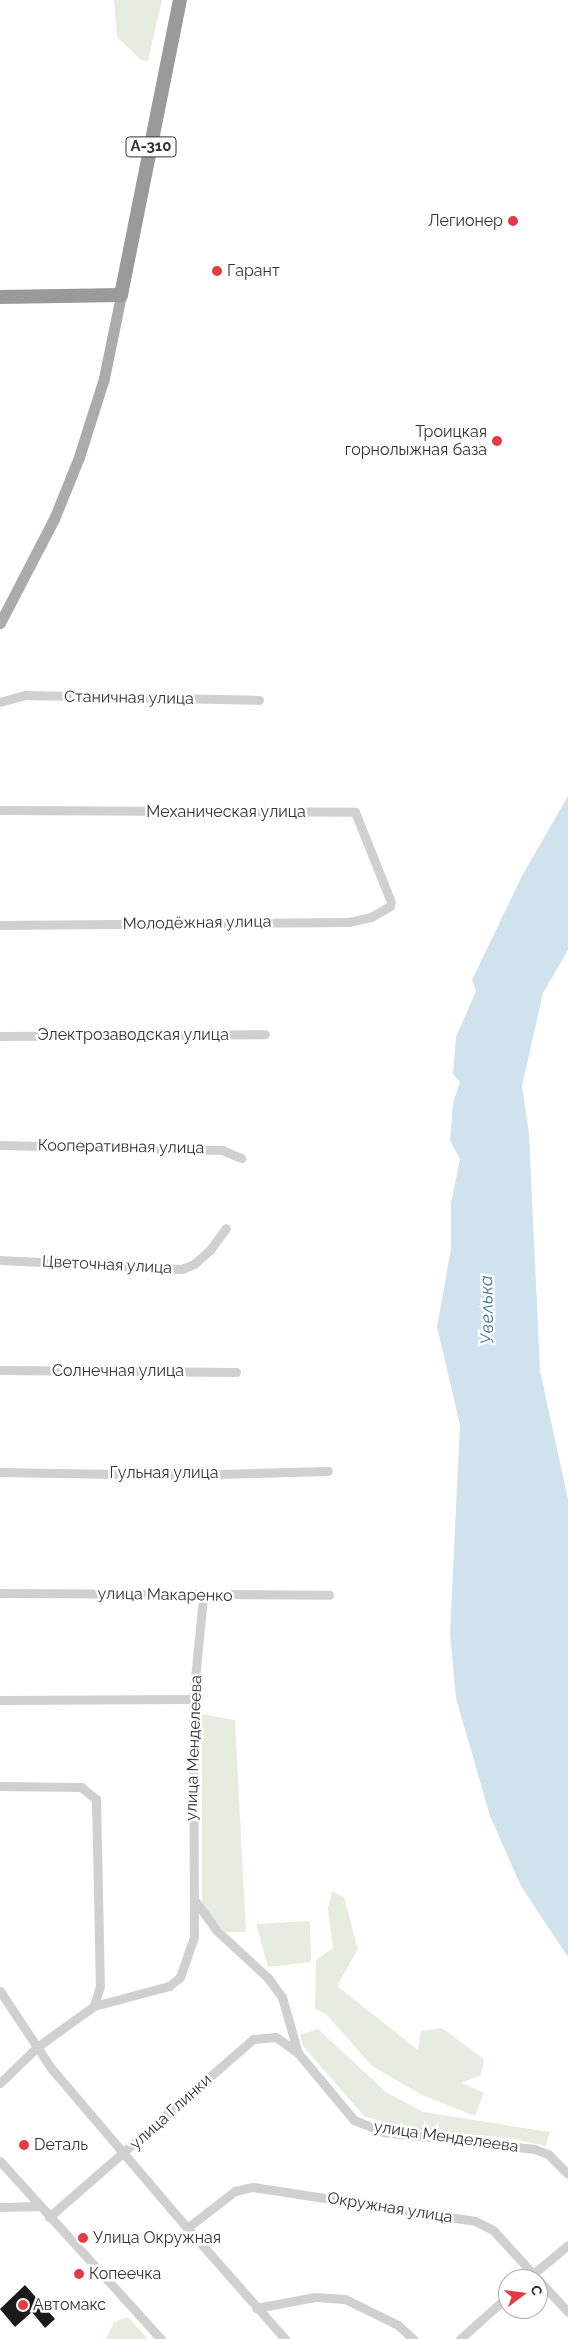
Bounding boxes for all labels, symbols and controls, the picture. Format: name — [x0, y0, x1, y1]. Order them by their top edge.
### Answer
road number: А-310 — [125, 134, 177, 160]
place label: Легионер — [428, 211, 503, 231]
marker: Легионер — [507, 215, 519, 227]
place label: Гарант — [227, 261, 280, 281]
marker: Гарант — [211, 265, 223, 277]
place label: Троицкая горнолыжная база — [345, 422, 487, 460]
marker: Троицкая горнолыжная база — [491, 435, 503, 447]
street label: Станичная улица — [64, 687, 194, 709]
street label: Механическая улица — [146, 802, 306, 822]
street label: Молодёжная улица — [122, 912, 272, 934]
street label: Электрозаводская улица — [37, 1025, 229, 1045]
street label: Кооперативная улица — [37, 1136, 205, 1158]
street label: Цветочная улица — [41, 1252, 173, 1278]
water label: Увелька — [476, 1275, 498, 1345]
street label: Солнечная улица — [52, 1361, 184, 1381]
street label: Гульная улица — [109, 1463, 219, 1483]
street label: улица Макаренко — [97, 1584, 233, 1606]
street label: улица Менделеева — [182, 1675, 206, 1821]
street label: улица Глинки — [126, 2070, 216, 2154]
street label: улица Менделеева — [372, 2117, 520, 2157]
place label: Dеталь — [34, 2135, 88, 2155]
marker: Dеталь — [18, 2139, 30, 2151]
street label: Окружная улица — [326, 2189, 454, 2227]
place label: Улица Окружная — [93, 2228, 221, 2248]
marker: Улица Окружная — [77, 2232, 89, 2244]
place label: Копеечка — [89, 2264, 161, 2284]
marker: Копеечка — [73, 2268, 85, 2280]
north arrow — [498, 2269, 548, 2319]
text: С — [528, 2284, 545, 2297]
place label: Автомакс — [33, 2295, 106, 2315]
marker: Автомакс — [17, 2299, 29, 2311]

